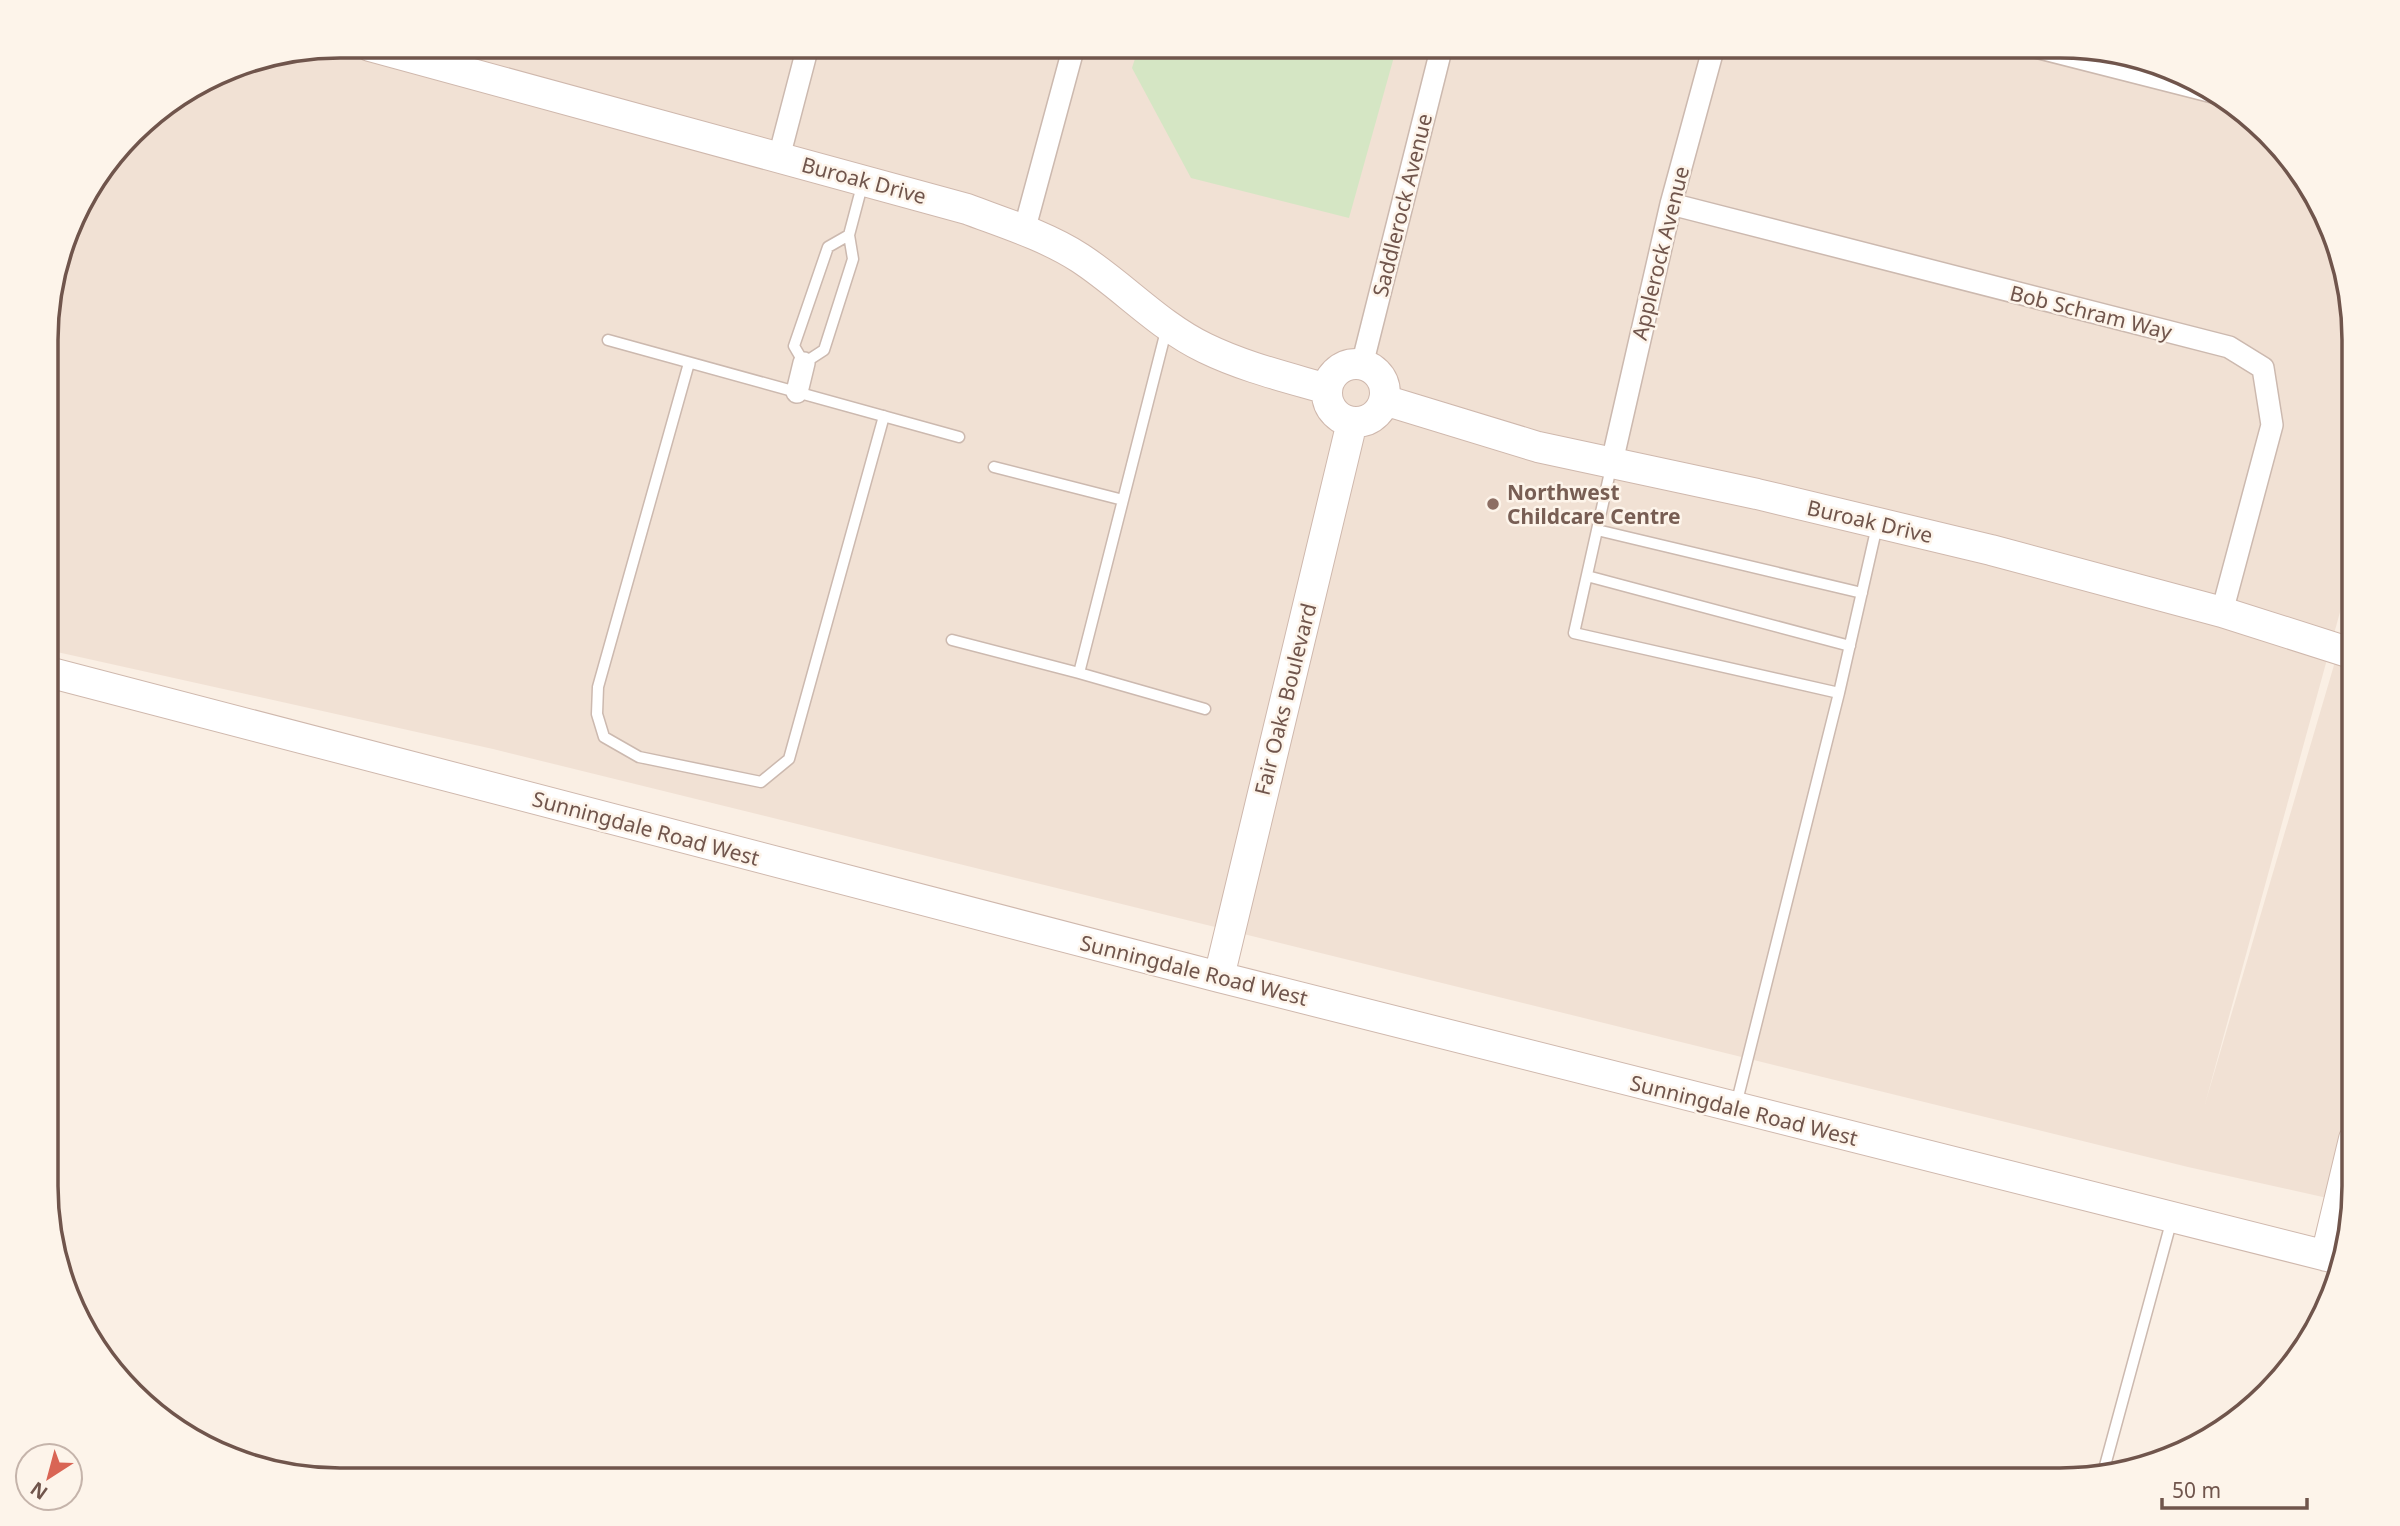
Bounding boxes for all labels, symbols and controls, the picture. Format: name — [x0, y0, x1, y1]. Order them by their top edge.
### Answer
street label: Saddlerock Avenue — [1366, 110, 1438, 300]
street label: Buroak Drive — [799, 150, 929, 210]
street label: Applerock Avenue — [1625, 163, 1695, 343]
street label: Bob Schram Way — [2007, 278, 2175, 346]
place label: Northwest Childcare Centre — [1507, 478, 1681, 530]
street label: Buroak Drive — [1804, 493, 1936, 549]
marker: Northwest Childcare Centre — [1485, 496, 1501, 512]
street label: Fair Oaks Boulevard — [1248, 600, 1322, 798]
street label: Sunningdale Road West — [529, 784, 763, 872]
street label: Sunningdale Road West — [1077, 928, 1311, 1012]
street label: Sunningdale Road West — [1627, 1068, 1861, 1152]
north arrow — [14, 1442, 84, 1512]
scale bar — [2162, 1466, 2307, 1510]
text: N — [25, 1476, 53, 1506]
text: 50 m — [2172, 1476, 2221, 1504]

